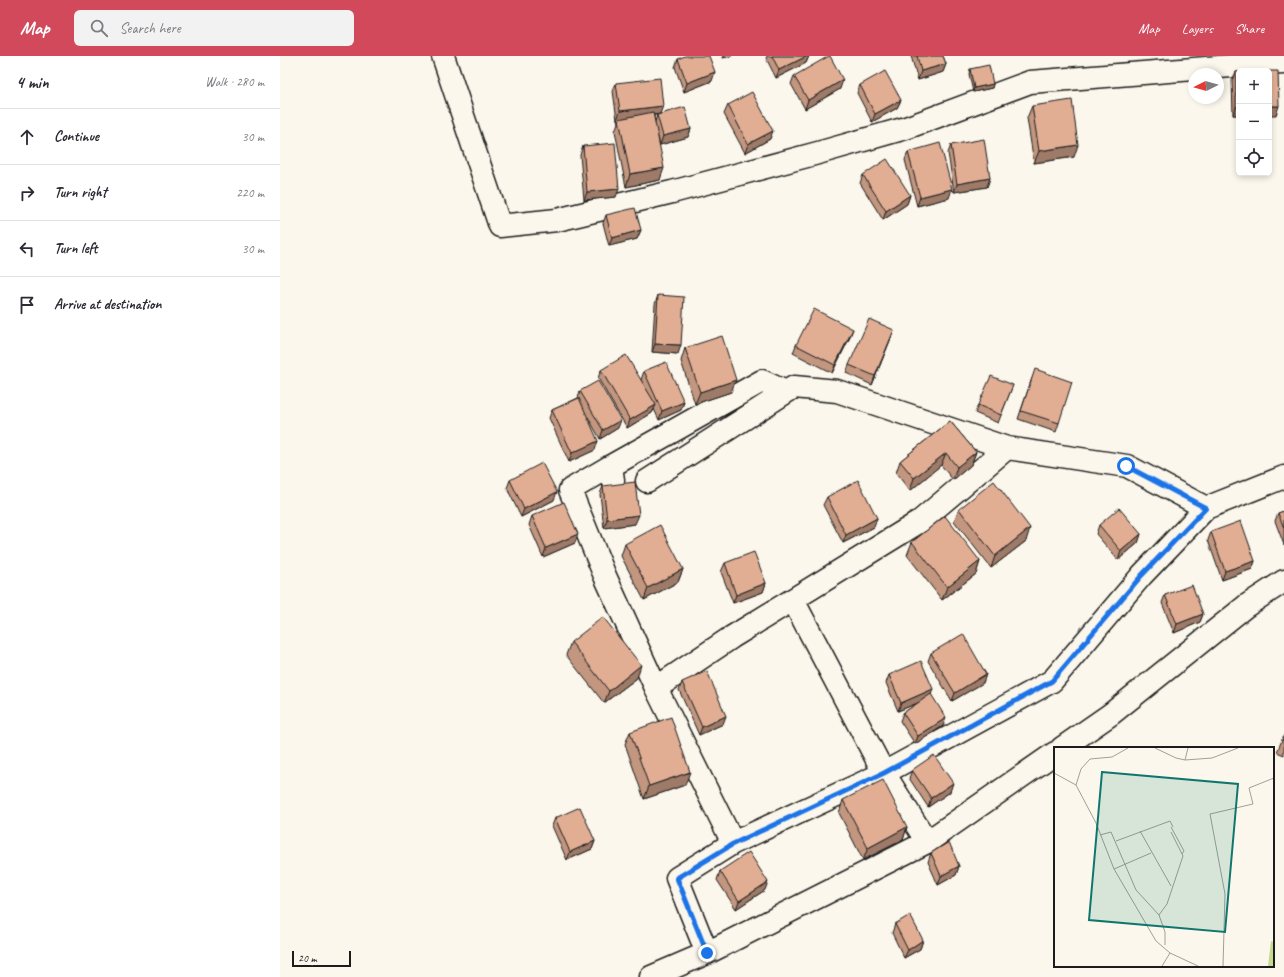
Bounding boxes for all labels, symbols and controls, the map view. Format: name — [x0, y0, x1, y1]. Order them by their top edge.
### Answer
search box — [74, 10, 354, 46]
text: Map — [20, 16, 50, 40]
icon: search — [88, 17, 110, 39]
text: Search here — [120, 19, 181, 38]
text: Map — [1138, 20, 1160, 37]
text: Layers — [1182, 20, 1213, 37]
text: Share — [1235, 20, 1264, 37]
north arrow — [1188, 68, 1224, 104]
map controls — [1236, 68, 1272, 176]
button: + — [1236, 68, 1272, 104]
text: 4 min — [16, 72, 49, 93]
text: Walk · 280 m — [205, 74, 264, 90]
button: − — [1236, 104, 1272, 140]
icon: ahead — [16, 126, 38, 148]
text: Continue — [54, 127, 99, 146]
text: 30 m — [242, 129, 264, 145]
button: locate — [1236, 140, 1272, 176]
icon: right — [16, 182, 38, 204]
text: Turn right — [54, 183, 107, 202]
text: 220 m — [236, 185, 264, 201]
icon: left — [16, 238, 38, 260]
text: Turn left — [54, 239, 97, 258]
text: 30 m — [242, 241, 264, 257]
icon: arrive — [16, 294, 38, 316]
text: Arrive at destination — [54, 295, 161, 314]
route start — [1117, 457, 1135, 475]
inset map — [1054, 747, 1274, 967]
route end — [698, 944, 716, 962]
scale bar — [292, 949, 351, 968]
text: 20 m — [298, 951, 317, 965]

